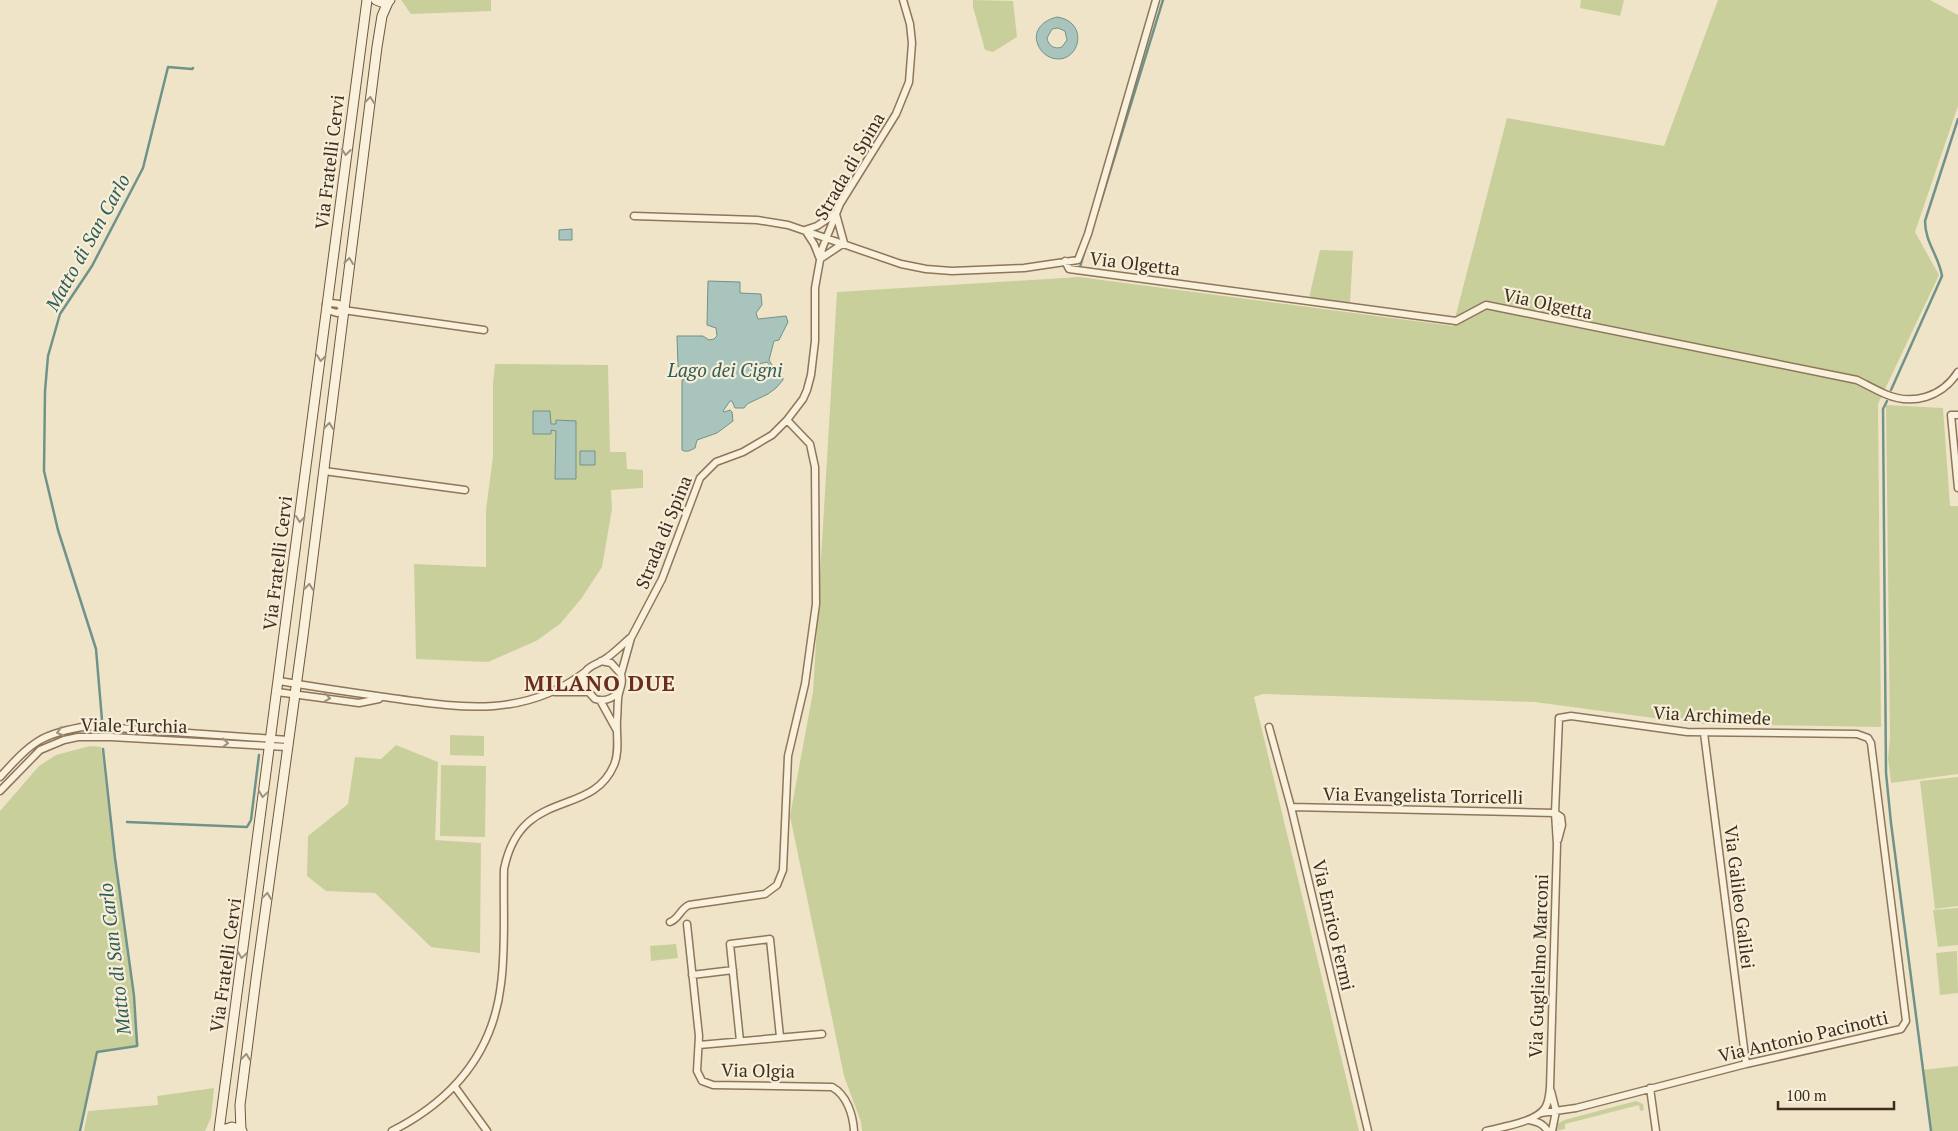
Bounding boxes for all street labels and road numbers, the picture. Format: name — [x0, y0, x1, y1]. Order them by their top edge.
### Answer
street label: Via Fratelli Cervi — [309, 93, 349, 231]
street label: Strada di Spina — [808, 108, 890, 224]
street label: Via Olgetta — [1088, 246, 1182, 280]
street label: Via Olgetta — [1501, 282, 1595, 324]
street label: Strada di Spina — [629, 472, 697, 592]
street label: Via Fratelli Cervi — [257, 494, 297, 632]
street label: Via Archimede — [1652, 700, 1772, 730]
street label: Viale Turchia — [80, 712, 188, 738]
street label: Via Evangelista Torricelli — [1323, 781, 1523, 809]
street label: Via Galileo Galilei — [1719, 824, 1761, 970]
street label: Via Enrico Fermi — [1307, 857, 1361, 993]
street label: Via Guglielmo Marconi — [1523, 873, 1553, 1059]
street label: Via Fratelli Cervi — [204, 896, 246, 1034]
street label: Via Antonio Pacinotti — [1716, 1005, 1890, 1067]
street label: Via Olgia — [721, 1057, 795, 1083]

